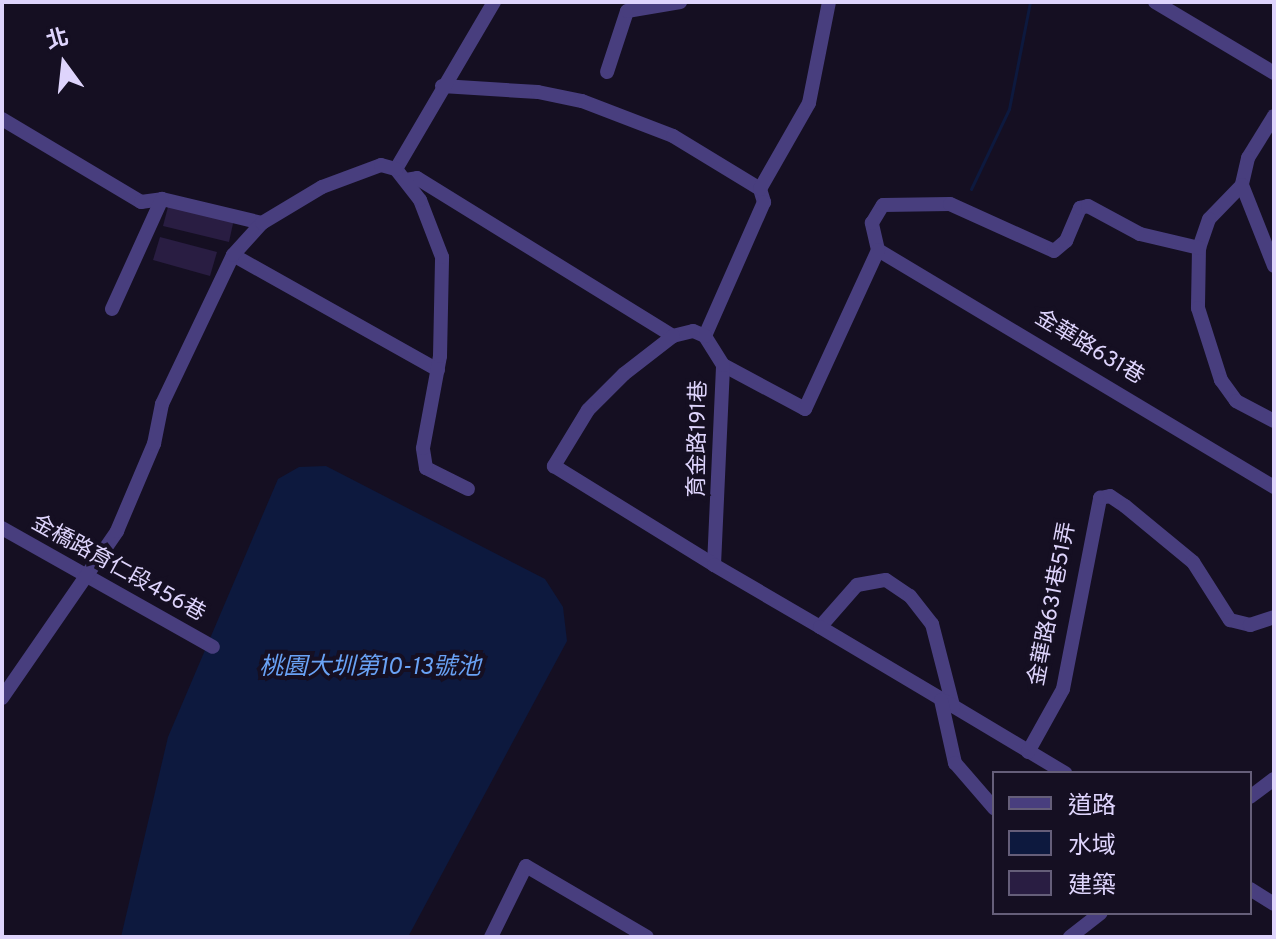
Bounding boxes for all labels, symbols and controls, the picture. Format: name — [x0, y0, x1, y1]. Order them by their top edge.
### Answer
north arrow — [24, 24, 104, 104]
text: 北 — [44, 24, 72, 56]
street label: 金華路631巷 — [1030, 305, 1148, 391]
street label: 育金路191巷 — [685, 380, 713, 498]
street label: 金橋路育仁段456巷 — [27, 510, 209, 628]
street label: 金華路631巷51弄 — [1024, 520, 1082, 688]
water label: 桃園大圳第10-13號池 — [259, 655, 481, 683]
legend — [992, 771, 1252, 915]
text: 道路 — [1068, 792, 1116, 822]
text: 水域 — [1068, 832, 1116, 862]
text: 建築 — [1068, 872, 1116, 902]

